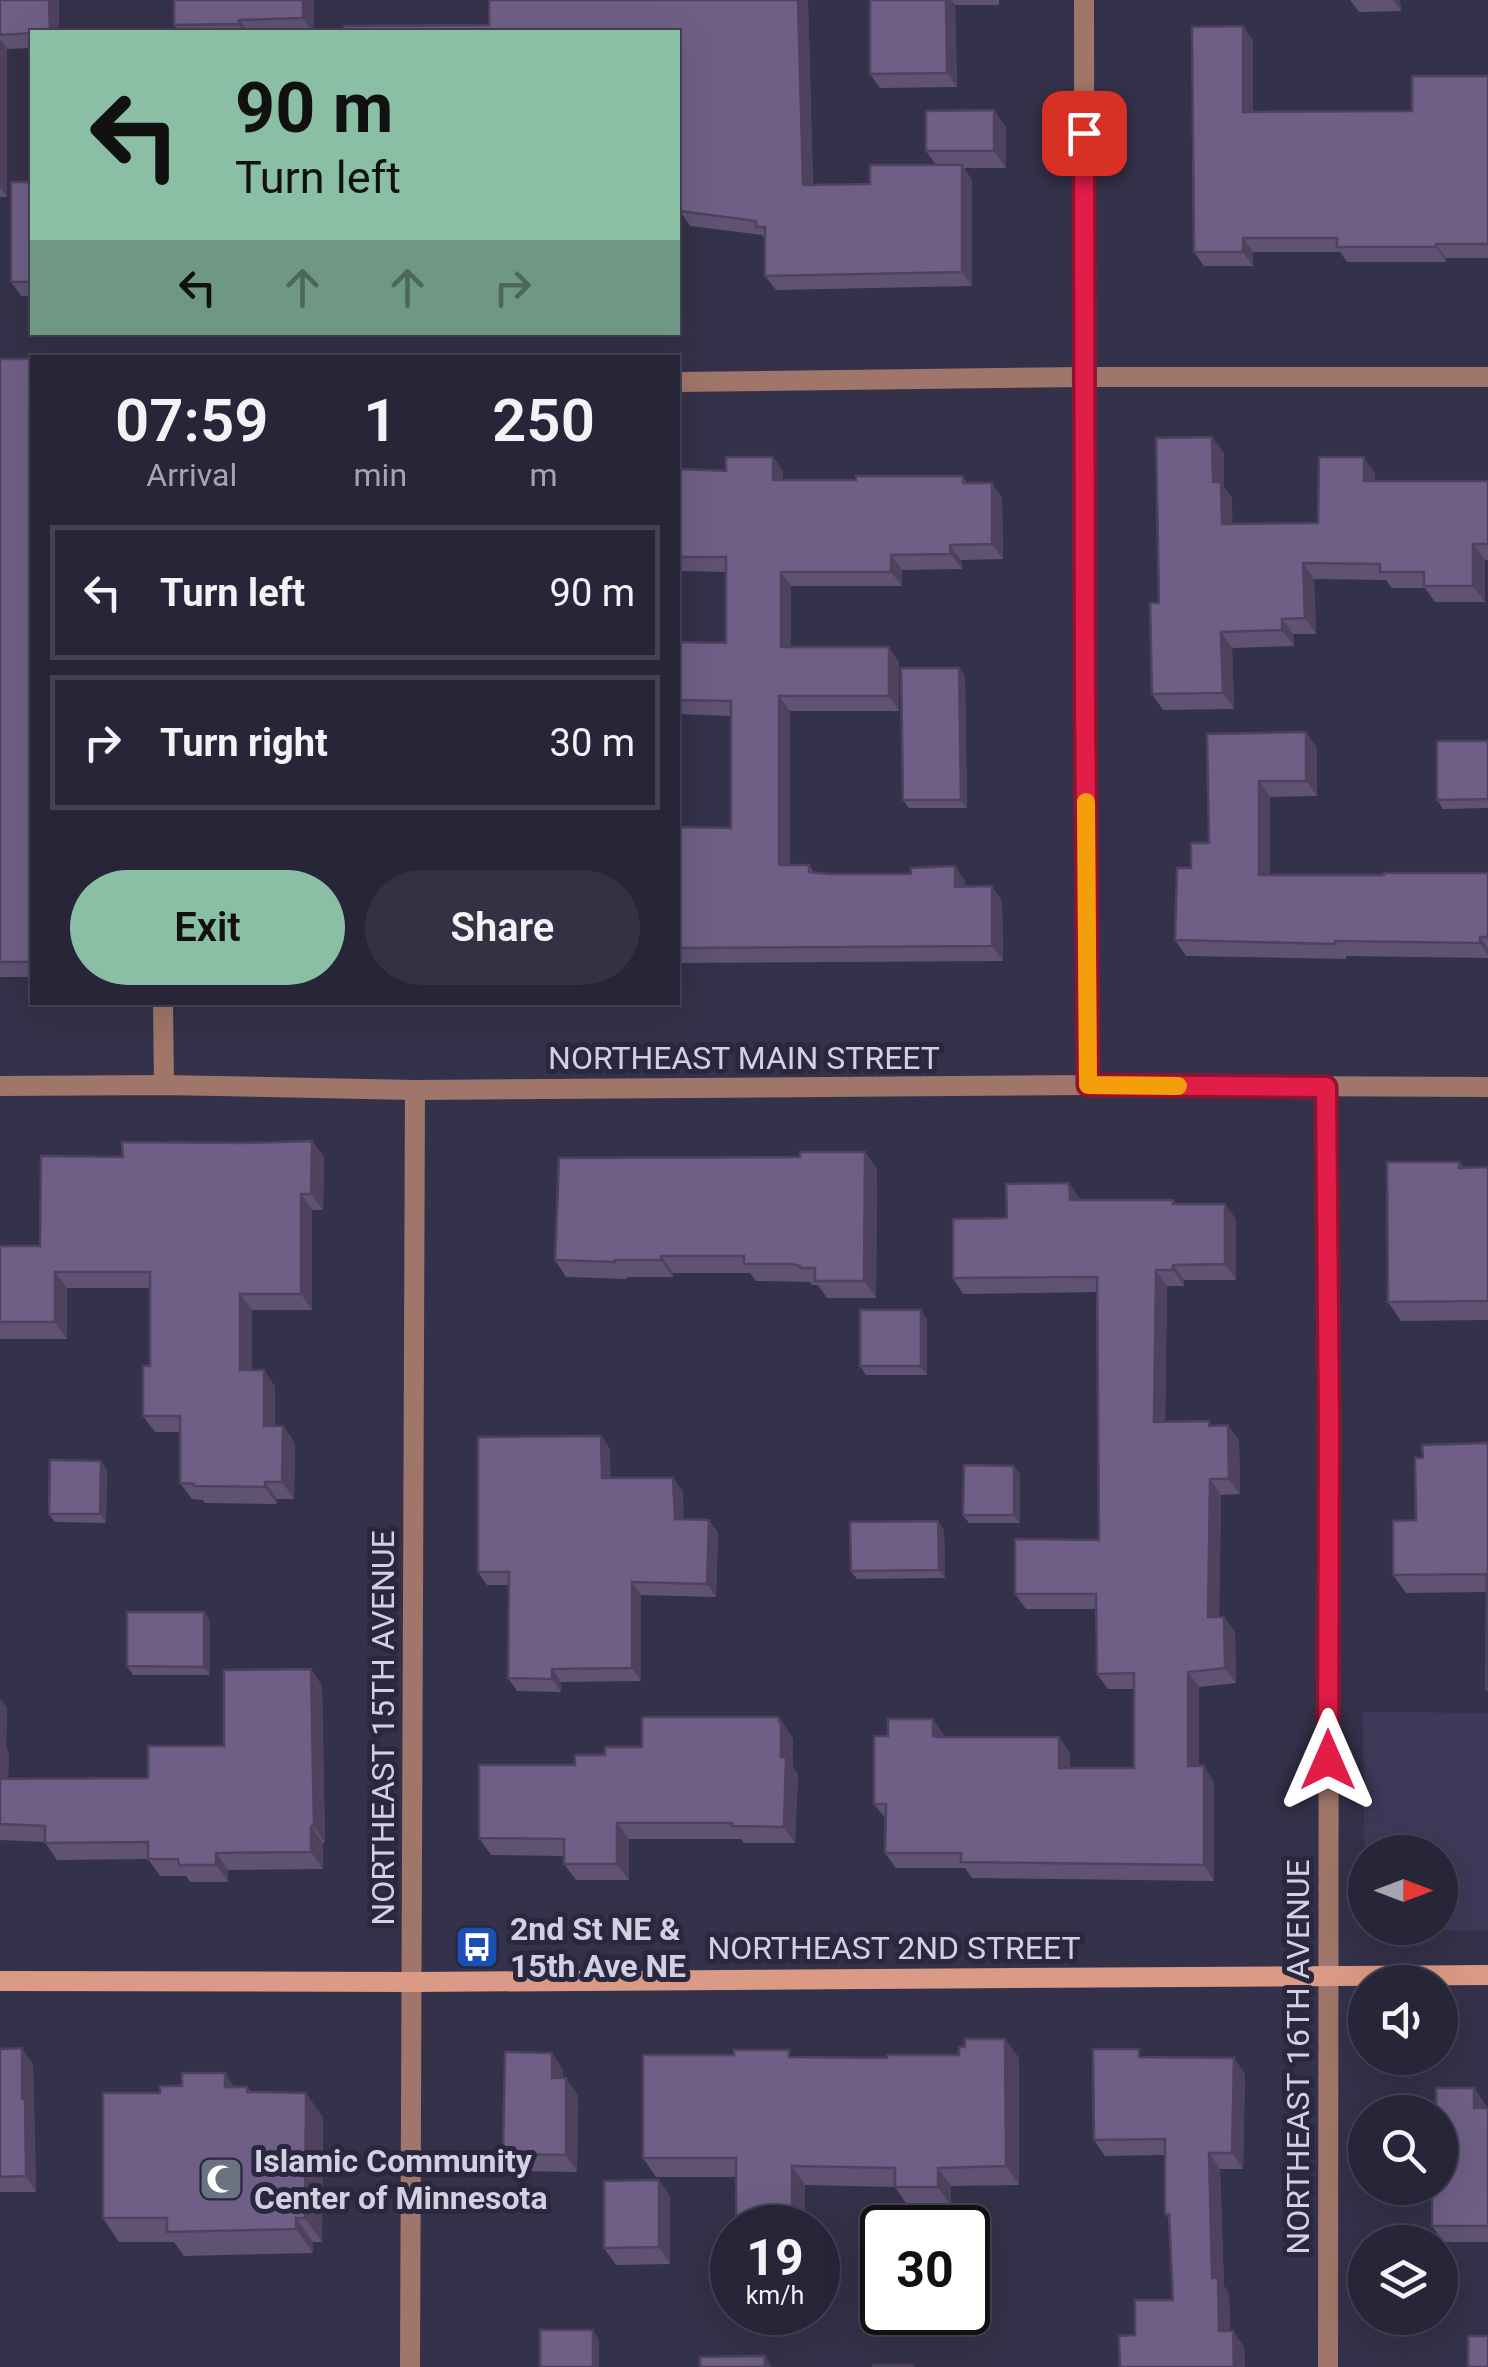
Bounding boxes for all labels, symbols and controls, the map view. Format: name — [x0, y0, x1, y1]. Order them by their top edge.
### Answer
text: 90 m — [235, 67, 393, 149]
icon: left — [70, 70, 200, 200]
pin — [1042, 91, 1127, 176]
icon: arrive — [1057, 106, 1112, 161]
text: Turn left — [235, 151, 401, 204]
icon: left — [170, 260, 225, 315]
icon: ahead — [275, 260, 330, 315]
icon: ahead — [380, 260, 435, 315]
icon: right — [485, 260, 540, 315]
text: 07:59 — [115, 385, 269, 456]
text: 1 — [363, 385, 397, 456]
text: 250 — [492, 385, 595, 456]
text: Arrival — [146, 456, 237, 494]
text: min — [354, 456, 407, 494]
text: m — [529, 456, 558, 494]
icon: left — [75, 565, 130, 620]
text: Turn left — [160, 571, 305, 615]
text: 90 m — [550, 571, 635, 615]
icon: right — [75, 715, 130, 770]
text: Turn right — [160, 721, 328, 765]
text: 30 m — [550, 721, 635, 765]
button: Exit — [70, 870, 345, 985]
button: Share — [365, 870, 640, 985]
street label: NORTHEAST MAIN STREET — [548, 1039, 940, 1077]
street label: NORTHEAST 15TH AVENUE — [364, 1530, 402, 1926]
position arrow — [1276, 1708, 1380, 1812]
north arrow — [1348, 1835, 1458, 1945]
map controls — [1348, 1835, 1458, 2335]
street label: NORTHEAST 16TH AVENUE — [1279, 1859, 1317, 2255]
place label: 2nd St NE & 15th Ave NE — [510, 1910, 686, 1985]
bus stop icon: 2nd St NE & 15th Ave NE — [454, 1924, 500, 1970]
street label: NORTHEAST 2ND STREET — [707, 1929, 1081, 1967]
button: sound — [1348, 1965, 1458, 2075]
button: search — [1348, 2095, 1458, 2205]
place label: Islamic Community Center of Minnesota — [254, 2142, 548, 2217]
mosque icon: Islamic Community Center of Minnesota — [198, 2156, 244, 2202]
speed limit sign: 30 — [860, 2205, 990, 2335]
button: layers — [1348, 2225, 1458, 2335]
text: 19 — [746, 2229, 804, 2287]
text: km/h — [746, 2281, 804, 2310]

